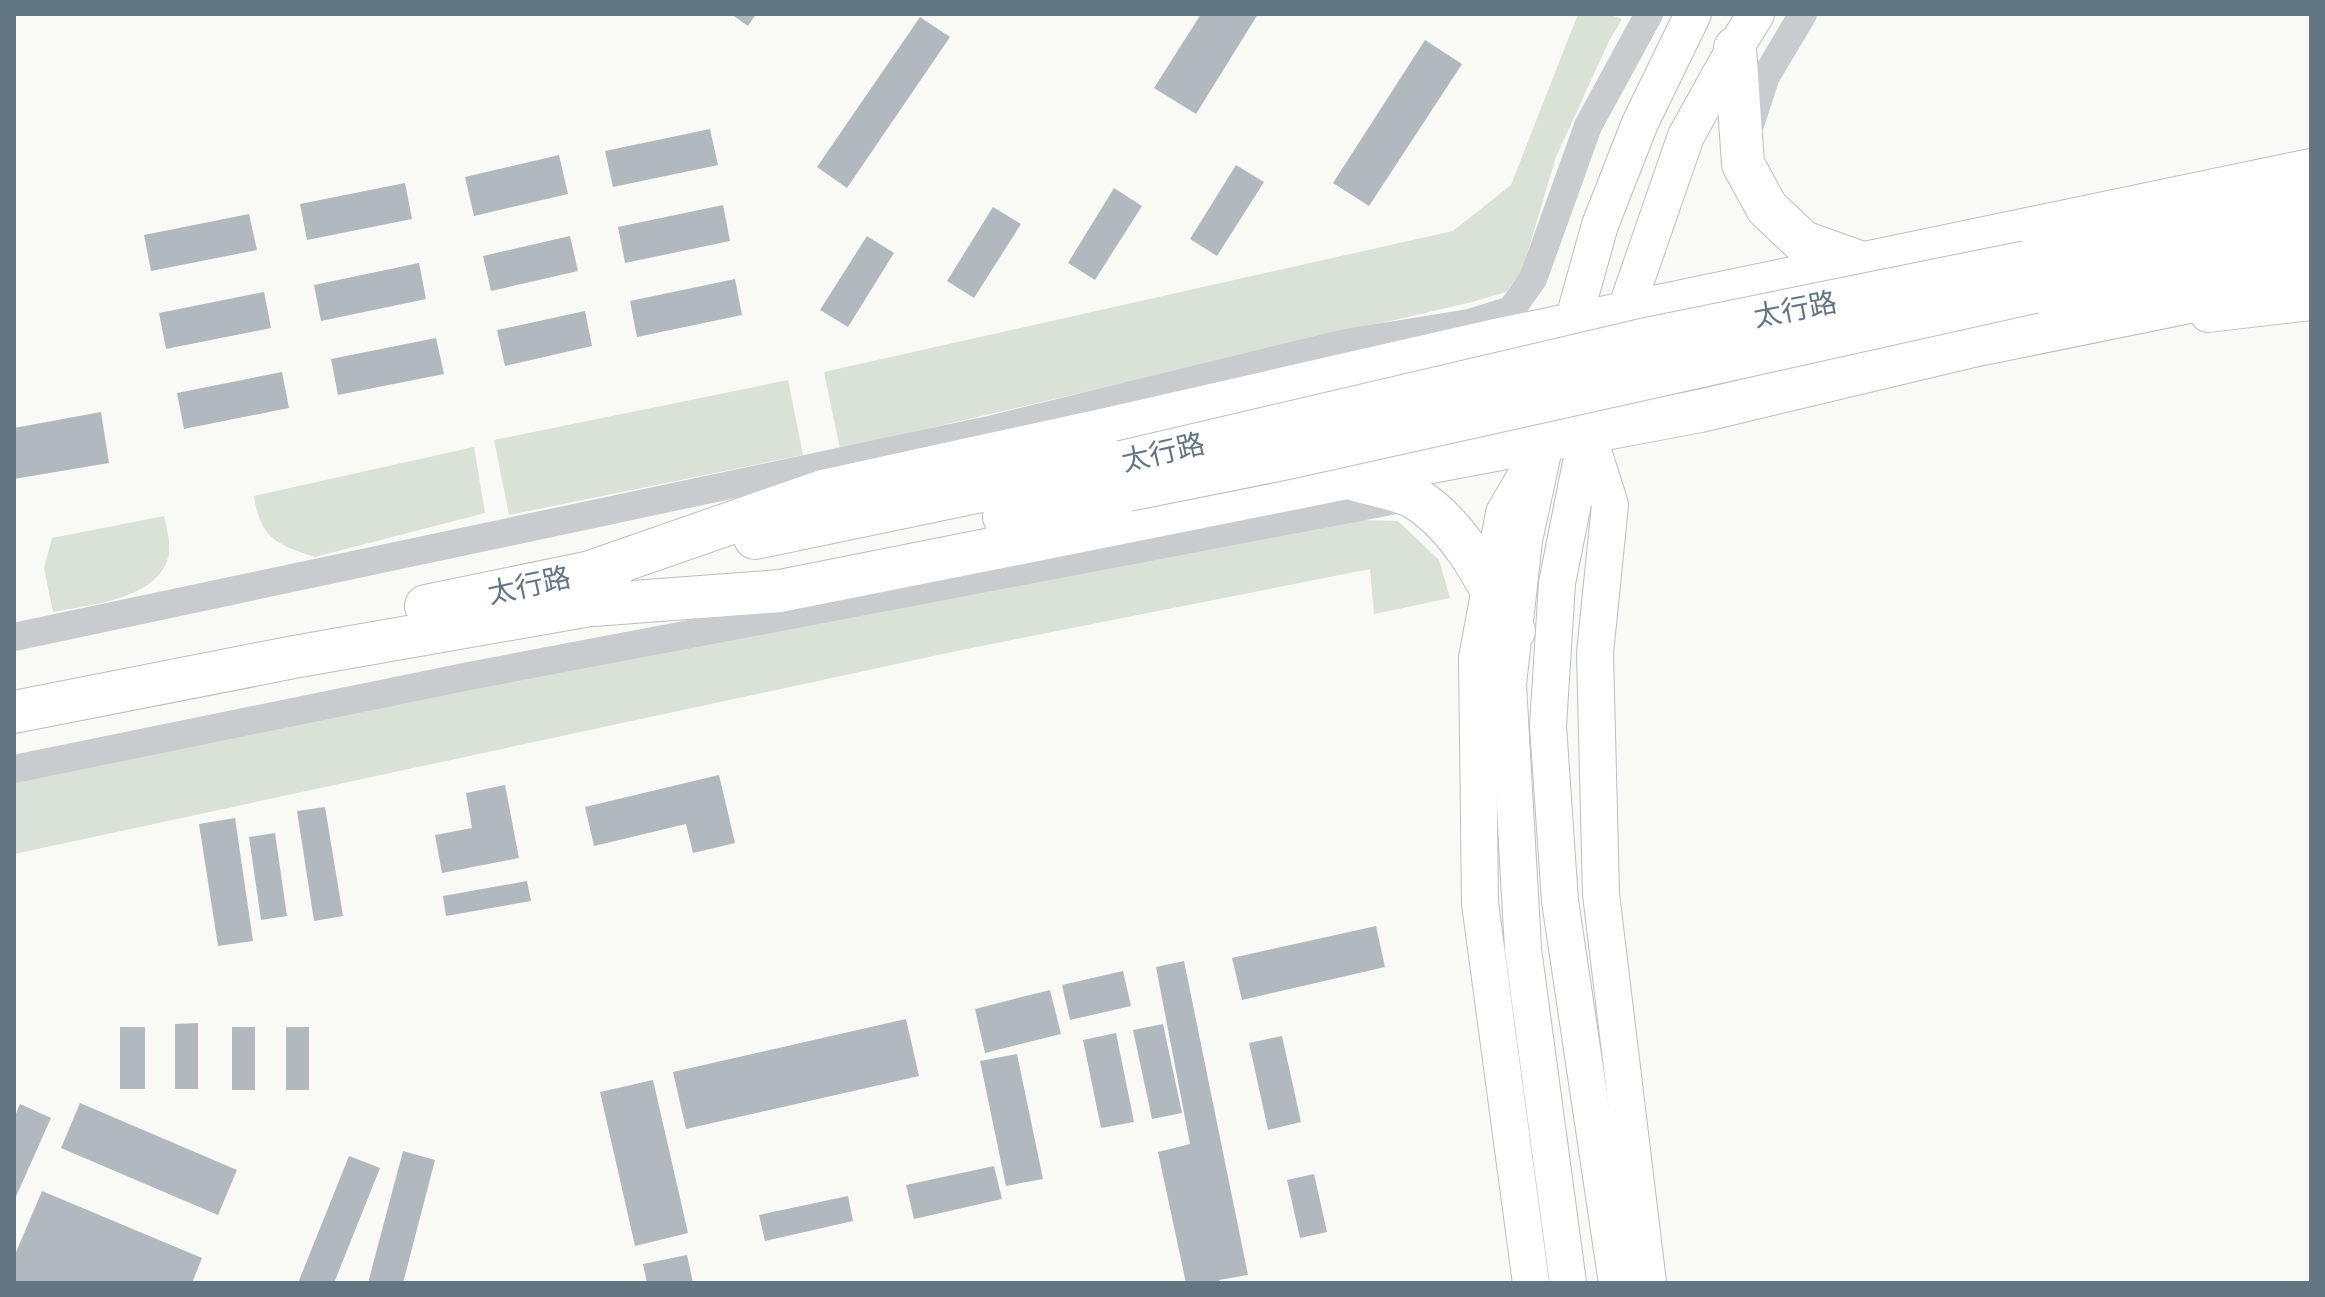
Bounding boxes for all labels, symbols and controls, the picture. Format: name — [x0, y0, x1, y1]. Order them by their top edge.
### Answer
street label: 太行路 — [1751, 285, 1839, 334]
street label: 太行路 — [1118, 427, 1208, 478]
street label: 太行路 — [485, 561, 574, 610]

